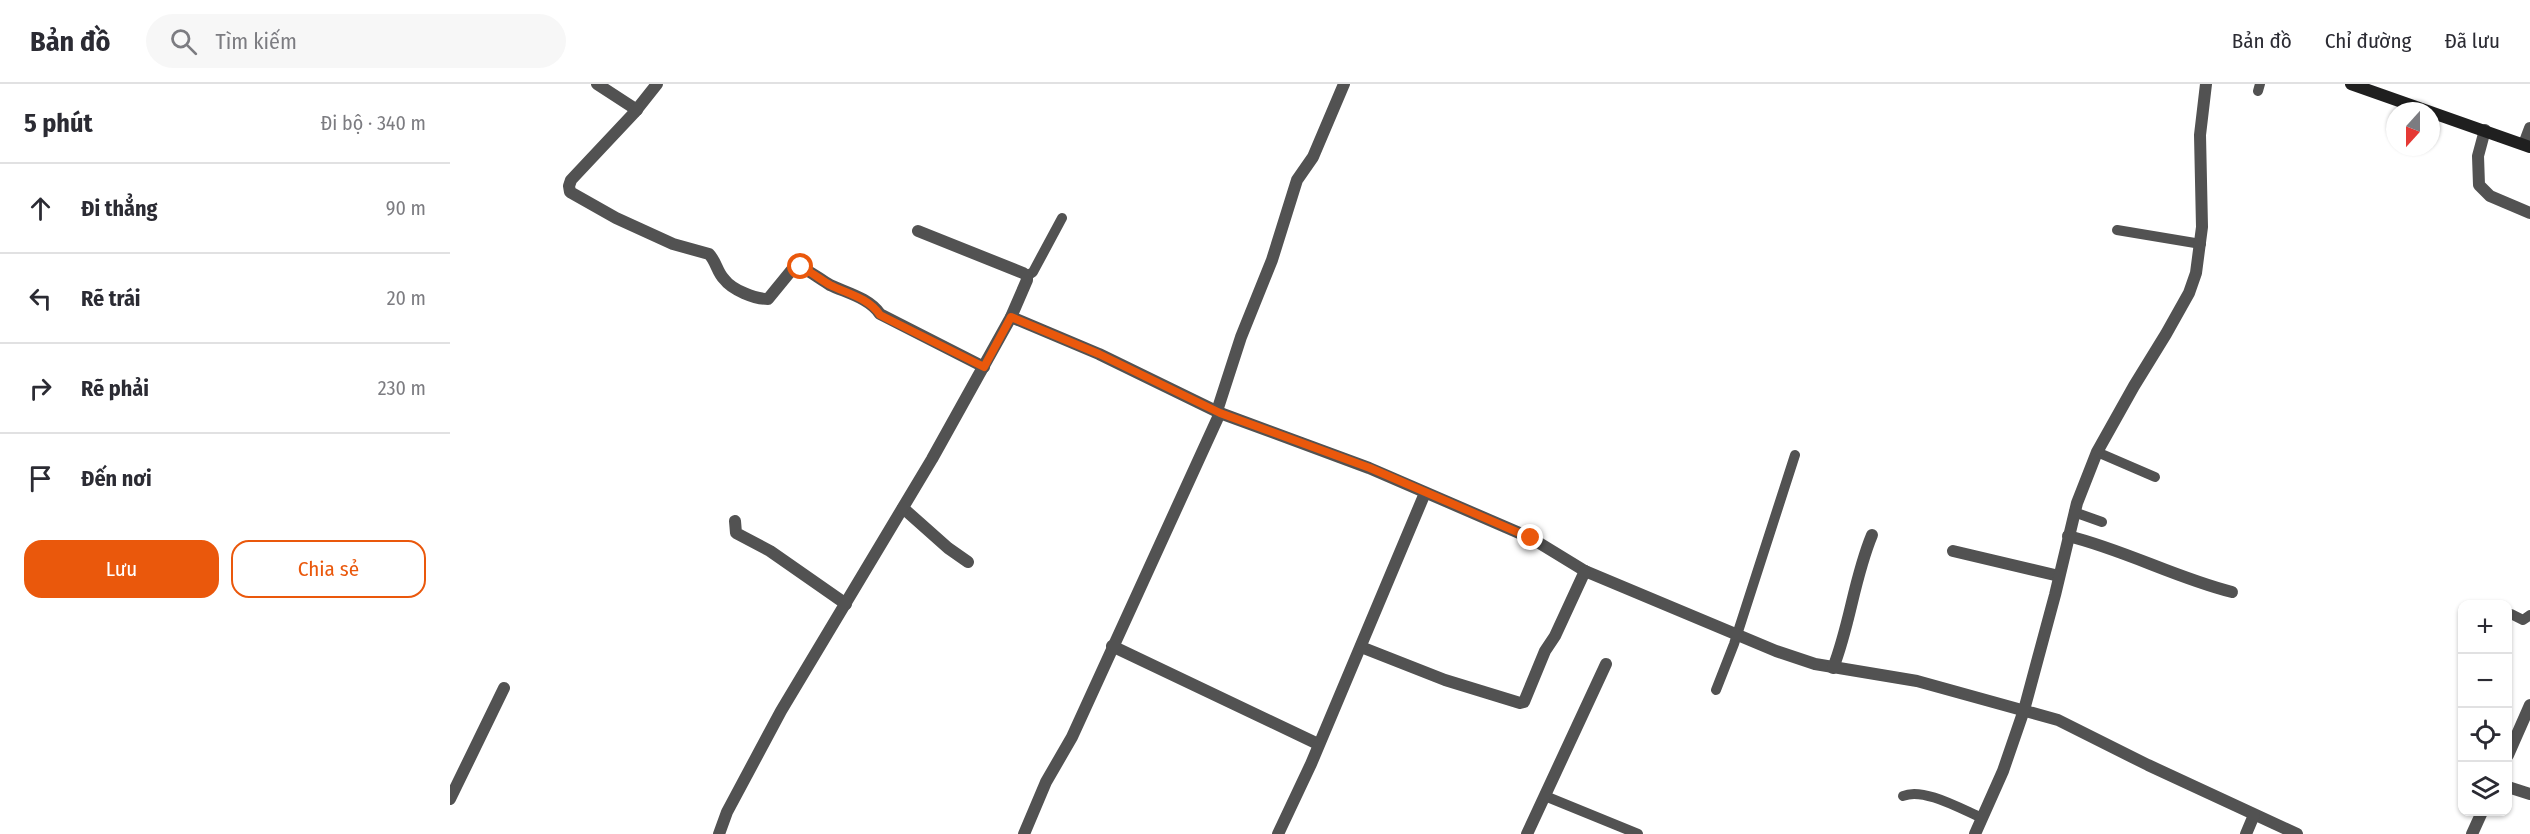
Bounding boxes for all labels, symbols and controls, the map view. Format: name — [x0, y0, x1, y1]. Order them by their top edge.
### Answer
search box — [146, 14, 566, 68]
text: Bản đồ — [30, 25, 110, 58]
icon: search — [167, 25, 200, 58]
text: Tìm kiếm — [215, 28, 297, 55]
text: Bản đồ — [2232, 28, 2292, 54]
text: Chỉ đường — [2325, 28, 2411, 54]
text: Đã lưu — [2444, 28, 2500, 54]
north arrow — [2386, 102, 2440, 156]
text: 5 phút — [24, 108, 93, 139]
text: Đi bộ · 340 m — [321, 111, 426, 135]
icon: ahead — [24, 192, 57, 225]
text: Đi thẳng — [81, 195, 157, 222]
text: 90 m — [386, 196, 426, 220]
route start — [787, 253, 813, 279]
icon: left — [24, 282, 57, 315]
text: Rẽ trái — [81, 285, 141, 312]
text: 20 m — [387, 286, 426, 310]
icon: right — [24, 372, 57, 405]
text: Rẽ phải — [81, 375, 149, 402]
text: 230 m — [378, 376, 426, 400]
icon: arrive — [24, 462, 57, 495]
text: Đến nơi — [81, 465, 152, 492]
route end — [1517, 524, 1543, 550]
button: Lưu — [24, 540, 219, 598]
button: Chia sẻ — [231, 540, 426, 598]
map controls — [2458, 600, 2512, 816]
button: + — [2458, 600, 2512, 654]
button: − — [2458, 654, 2512, 708]
button: locate — [2458, 708, 2512, 762]
button: layers — [2458, 762, 2512, 816]

